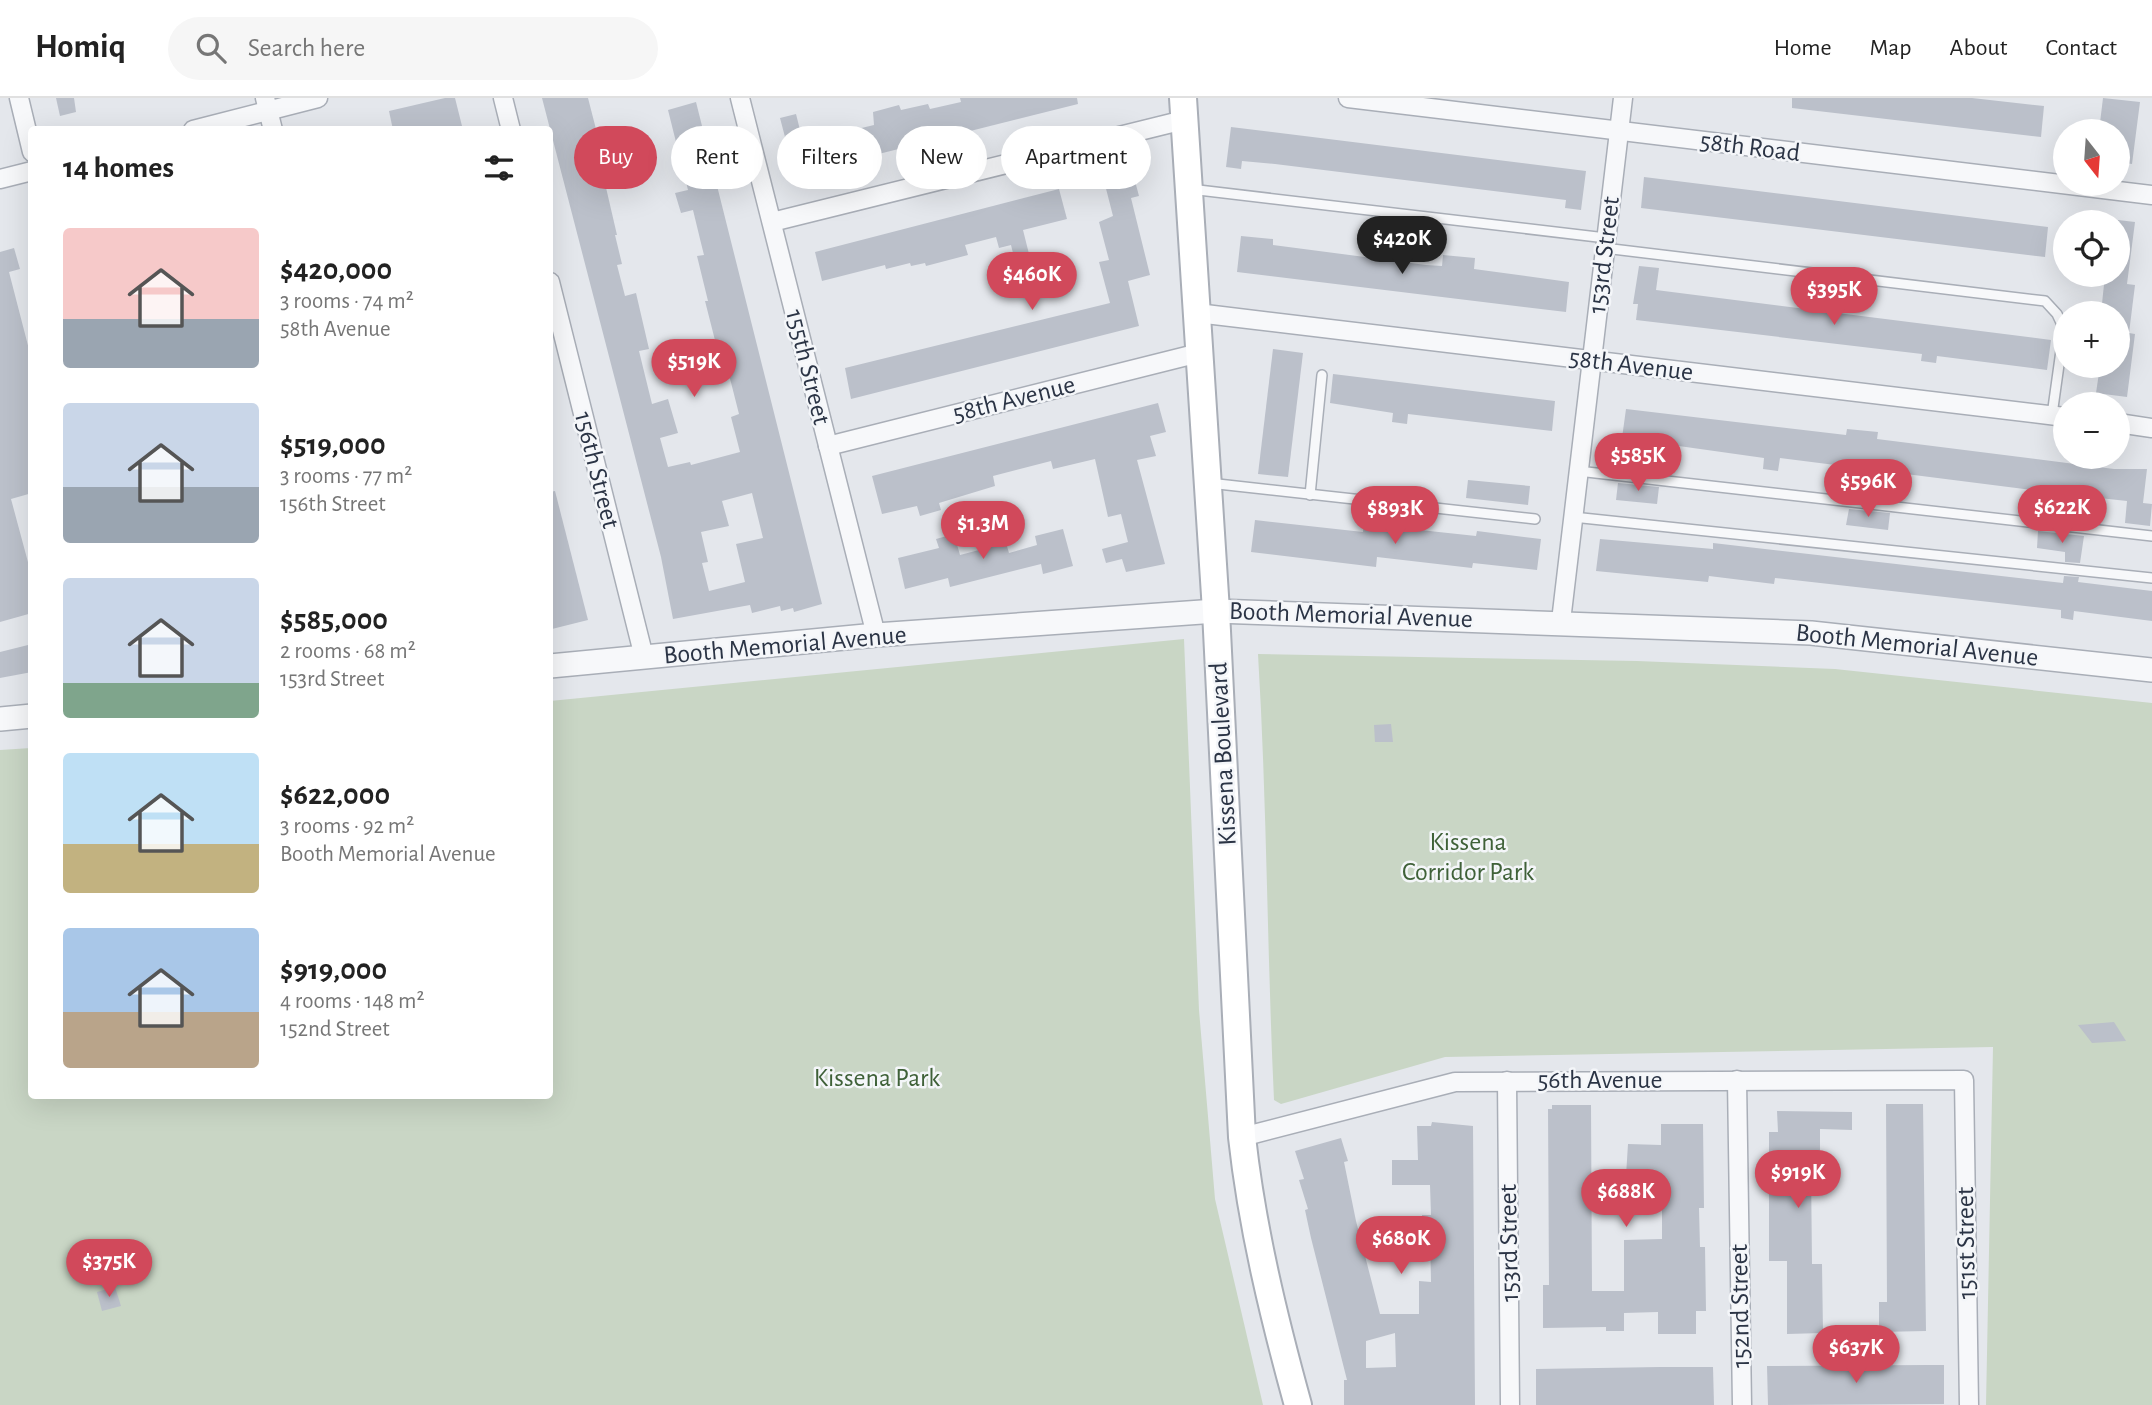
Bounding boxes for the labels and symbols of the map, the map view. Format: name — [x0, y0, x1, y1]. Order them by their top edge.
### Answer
north arrow — [2053, 119, 2130, 196]
street label: 58th Road — [1698, 128, 1802, 166]
street label: 153rd Street — [1584, 195, 1624, 315]
pin: $420K — [1353, 216, 1451, 276]
pin: $460K — [983, 252, 1081, 312]
pin: $395K — [1785, 268, 1883, 327]
street label: 155th Street — [781, 307, 835, 427]
pin: $519K — [645, 340, 743, 399]
street label: 58th Avenue — [1567, 344, 1695, 386]
street label: 58th Avenue — [950, 371, 1078, 427]
street label: 156th Street — [570, 409, 624, 531]
pin: $585K — [1589, 434, 1687, 493]
pin: $596K — [1819, 460, 1917, 519]
pin: $893K — [1346, 486, 1444, 546]
pin: $622K — [2013, 486, 2111, 545]
pin: $1.3M — [934, 502, 1032, 561]
street label: Booth Memorial Avenue — [1229, 598, 1473, 632]
street label: Booth Memorial Avenue — [1794, 619, 2040, 671]
street label: Booth Memorial Avenue — [662, 621, 908, 669]
street label: Kissena Boulevard — [1205, 662, 1241, 846]
park label: Kissena Corridor Park — [1402, 829, 1534, 885]
park label: Kissena Park — [814, 1065, 940, 1091]
street label: 56th Avenue — [1538, 1067, 1662, 1093]
pin: $919K — [1749, 1150, 1847, 1210]
pin: $688K — [1577, 1170, 1675, 1229]
street label: 153rd Street — [1495, 1184, 1523, 1302]
street label: 151st Street — [1952, 1187, 1980, 1299]
pin: $680K — [1352, 1216, 1450, 1276]
pin: $375K — [60, 1240, 158, 1299]
street label: 152nd Street — [1726, 1244, 1754, 1368]
pin: $637K — [1807, 1326, 1905, 1385]

